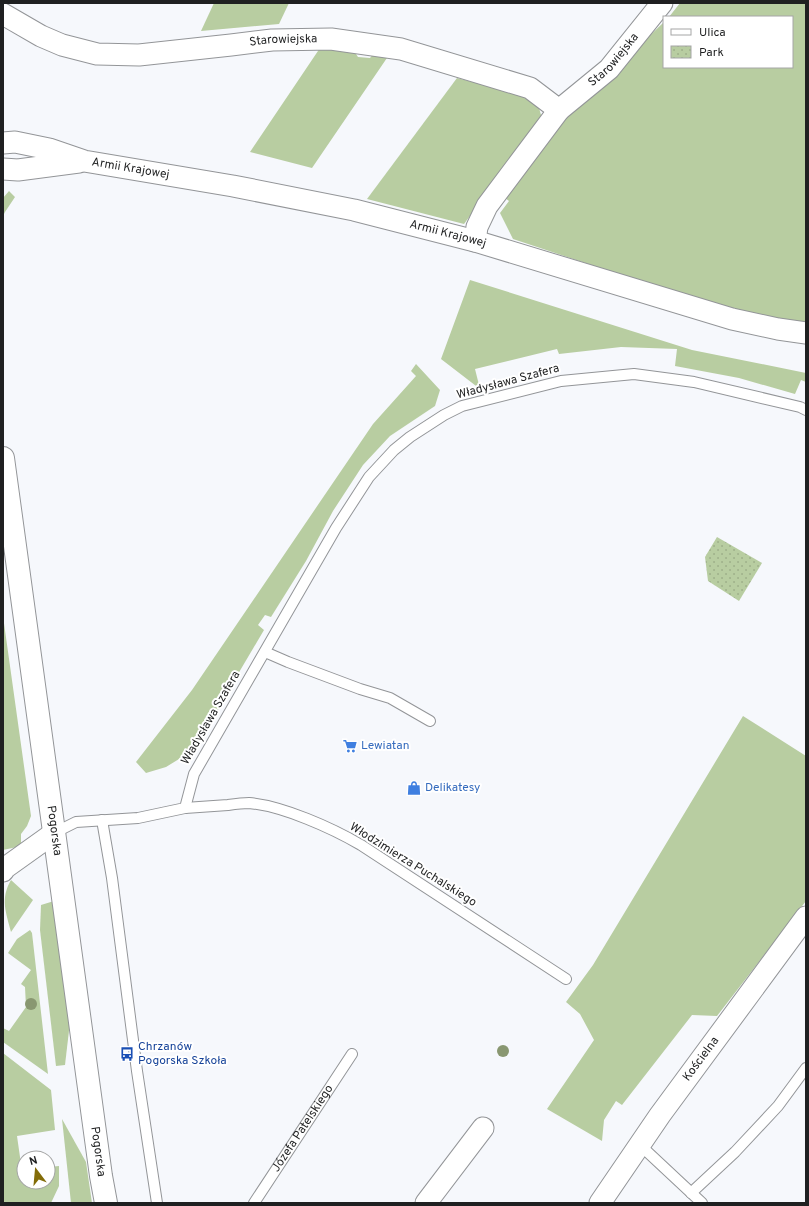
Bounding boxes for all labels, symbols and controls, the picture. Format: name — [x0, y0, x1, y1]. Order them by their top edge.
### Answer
legend — [663, 16, 793, 68]
text: Ulica — [699, 25, 726, 41]
street label: Starowiejska — [585, 30, 643, 91]
street label: Starowiejska — [248, 31, 317, 51]
text: Park — [699, 45, 724, 61]
street label: Armii Krajowej — [91, 154, 171, 183]
street label: Armii Krajowej — [408, 217, 488, 252]
street label: Władysława Szafera — [455, 361, 561, 403]
street label: Władysława Szafera — [178, 668, 244, 768]
supermarket icon: Lewiatan — [342, 738, 358, 754]
place label: Lewiatan — [361, 738, 409, 754]
shop icon: Delikatesy — [406, 780, 422, 796]
place label: Delikatesy — [425, 780, 480, 796]
street label: Pogorska — [43, 804, 65, 857]
street label: Włodzimierza Puchalskiego — [346, 819, 480, 911]
street label: Kościelna — [679, 1034, 723, 1085]
place label: Chrzanów Pogorska Szkoła — [138, 1039, 227, 1069]
bus stop icon: Chrzanów Pogorska Szkoła — [119, 1046, 135, 1062]
street label: Józefa Patelskiego — [268, 1082, 338, 1175]
street label: Pogorska — [86, 1126, 109, 1178]
north arrow — [16, 1150, 56, 1190]
text: N — [28, 1154, 39, 1169]

